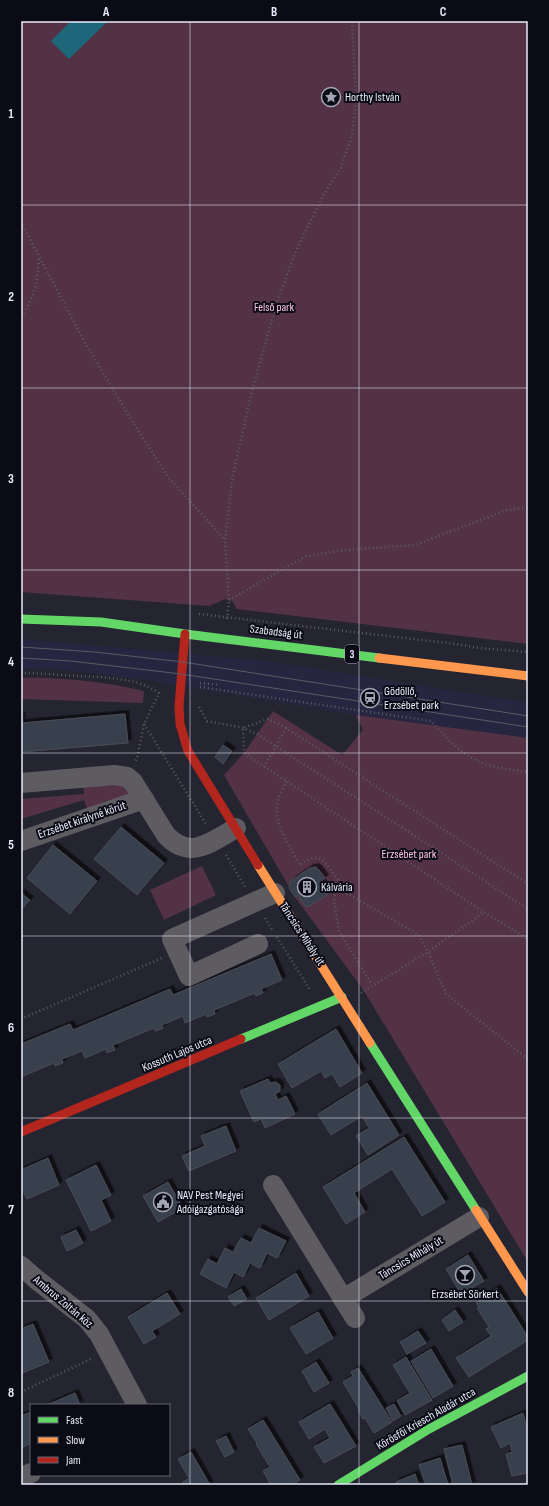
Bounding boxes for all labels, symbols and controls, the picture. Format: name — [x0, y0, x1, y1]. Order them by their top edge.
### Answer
text: A — [102, 4, 110, 20]
text: B — [271, 4, 277, 20]
text: C — [440, 4, 447, 20]
place icon: Horthy István — [320, 86, 342, 108]
place label: Horthy István — [345, 90, 400, 105]
text: 1 — [8, 106, 14, 122]
text: 2 — [8, 289, 14, 305]
park label: Felső park — [254, 300, 295, 315]
text: 3 — [8, 471, 14, 487]
street label: Szabadság út — [249, 621, 303, 643]
road number: 3 — [345, 645, 359, 663]
text: 4 — [8, 654, 14, 670]
place label: Gödöllő, Erzsébet park — [384, 684, 439, 713]
station icon: Gödöllő, Erzsébet park — [359, 687, 381, 709]
street label: Erzsébet királyné körút — [36, 798, 128, 842]
text: 5 — [8, 837, 14, 853]
park label: Erzsébet park — [382, 847, 437, 862]
building icon: Kálvária — [296, 876, 318, 898]
place label: Kálvária — [321, 880, 353, 895]
street label: Táncsics Mihály út — [276, 899, 328, 969]
text: 6 — [8, 1020, 14, 1036]
street label: Kossuth Lajos utca — [140, 1032, 215, 1075]
place label: NAV Pest Megyei Adóigazgatósága — [176, 1188, 244, 1217]
public building icon: NAV Pest Megyei Adóigazgatósága — [152, 1191, 174, 1213]
text: 7 — [8, 1202, 14, 1218]
street label: Táncsics Mihály út — [376, 1233, 446, 1283]
bar icon: Erzsébet Sörkert — [454, 1264, 476, 1286]
street label: Ambrus Zoltán köz — [29, 1272, 97, 1332]
place label: Erzsébet Sörkert — [431, 1287, 499, 1302]
street label: Körösfői Kriesch Aladár utca — [374, 1384, 479, 1454]
text: 8 — [8, 1385, 14, 1401]
legend — [30, 1404, 170, 1476]
text: Fast — [66, 1413, 83, 1428]
text: Slow — [66, 1433, 85, 1448]
text: Jam — [65, 1453, 81, 1468]

